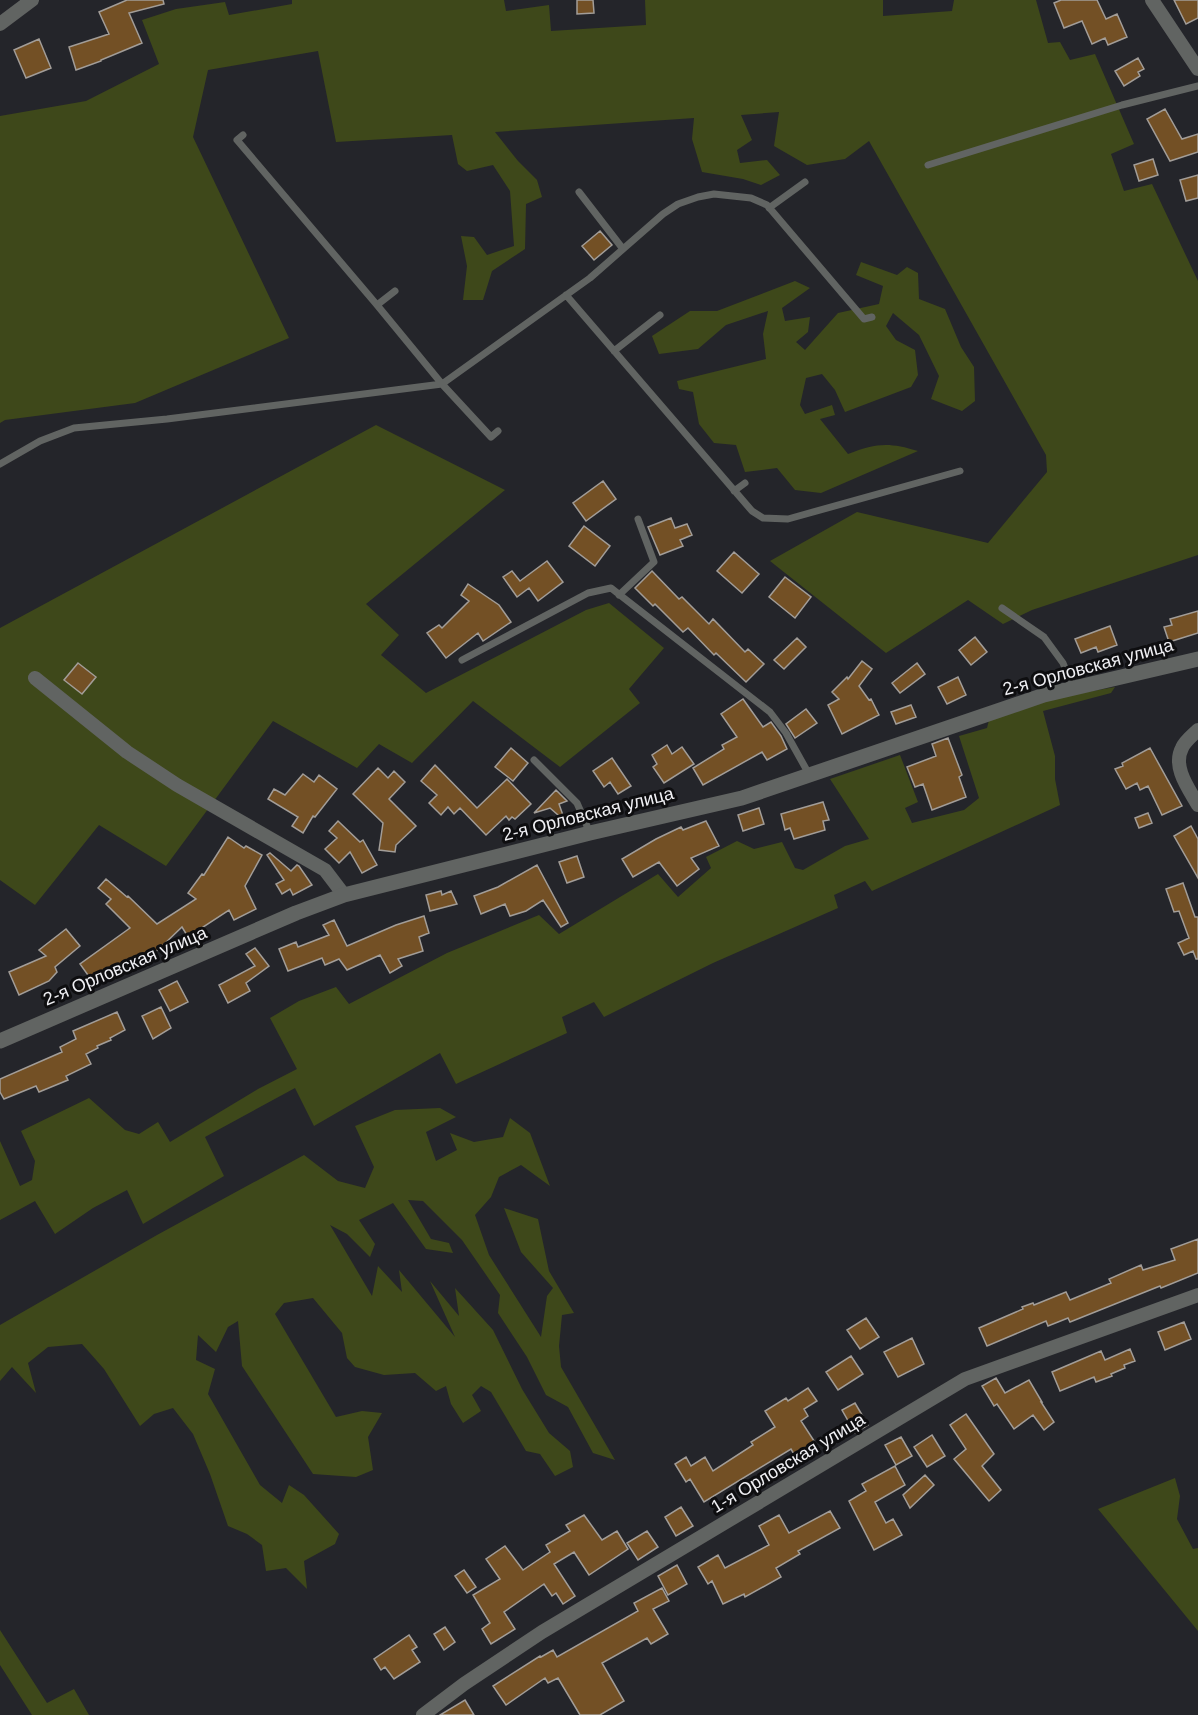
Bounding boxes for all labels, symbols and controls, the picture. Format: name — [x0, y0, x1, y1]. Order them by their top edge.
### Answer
street label: 2-я Орловская улица — [1001, 634, 1176, 699]
street label: 2-я Орловская улица — [500, 783, 677, 845]
street label: 2-я Орловская улица — [40, 922, 211, 1010]
street label: 1-я Орловская улица — [708, 1409, 869, 1517]

